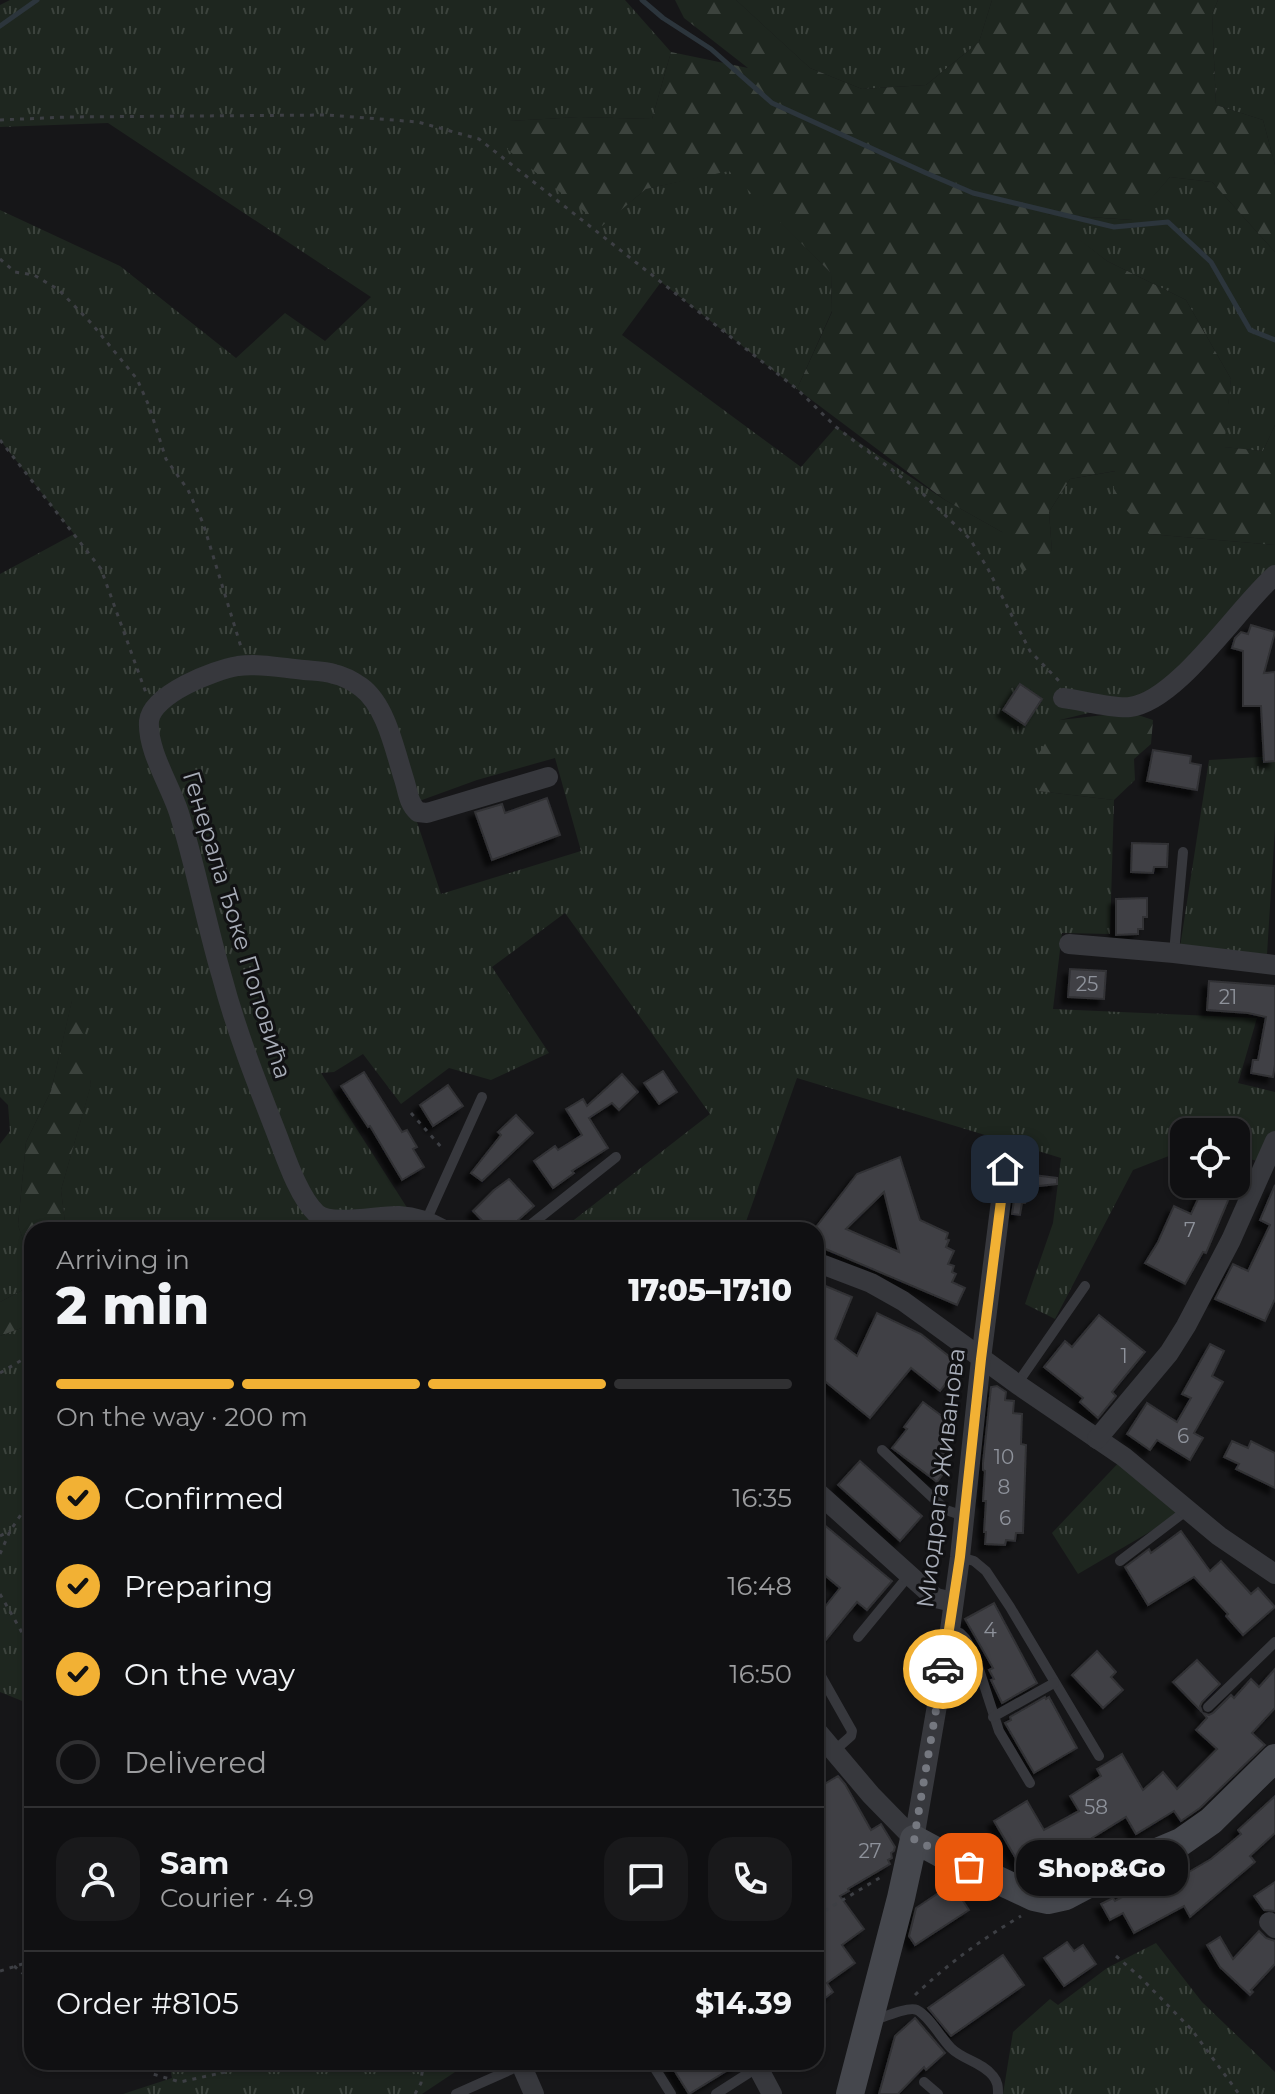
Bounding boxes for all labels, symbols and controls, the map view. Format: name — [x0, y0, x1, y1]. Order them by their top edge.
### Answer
street label: Генерала Ђоке Поповића — [177, 768, 298, 1082]
house number: 25 — [1076, 972, 1098, 996]
house number: 21 — [1219, 985, 1237, 1009]
map controls — [1170, 1118, 1250, 1198]
button: locate — [1170, 1118, 1250, 1198]
pin — [971, 1135, 1039, 1203]
icon: home — [983, 1147, 1027, 1191]
house number: 7 — [1184, 1218, 1196, 1242]
text: Arriving in — [56, 1244, 190, 1276]
text: 17:05–17:10 — [628, 1272, 792, 1309]
text: 2 min — [56, 1274, 209, 1337]
house number: 1 — [1120, 1344, 1128, 1368]
street label: Миодрага Живанова — [910, 1346, 971, 1610]
text: On the way · 200 m — [56, 1401, 308, 1433]
house number: 6 — [1177, 1424, 1189, 1448]
house number: 10 — [994, 1445, 1014, 1469]
house number: 8 — [998, 1475, 1010, 1499]
icon: check — [56, 1476, 100, 1520]
text: Confirmed — [124, 1480, 284, 1517]
text: 16:35 — [732, 1482, 792, 1514]
house number: 6 — [999, 1506, 1011, 1530]
icon: check — [56, 1564, 100, 1608]
text: Preparing — [124, 1568, 273, 1605]
text: 16:48 — [727, 1570, 792, 1602]
house number: 4 — [983, 1618, 997, 1642]
courier — [903, 1629, 983, 1709]
icon: car — [921, 1647, 965, 1691]
icon: check — [56, 1652, 100, 1696]
text: On the way — [124, 1656, 295, 1693]
text: 16:50 — [729, 1658, 792, 1690]
text: Delivered — [124, 1744, 267, 1781]
house number: 58 — [1084, 1795, 1108, 1819]
pin — [935, 1833, 1003, 1901]
button: person — [56, 1837, 140, 1921]
button: chat — [604, 1837, 688, 1921]
button: phone — [708, 1837, 792, 1921]
house number: 27 — [858, 1839, 882, 1863]
callout: Shop&Go — [1017, 1839, 1189, 1895]
text: Sam — [160, 1845, 229, 1882]
icon: bag — [947, 1845, 991, 1889]
text: Shop&Go — [1038, 1852, 1166, 1884]
text: Courier · 4.9 — [160, 1882, 314, 1914]
text: Order #8105 — [56, 1985, 239, 2022]
text: $14.39 — [695, 1985, 792, 2022]

